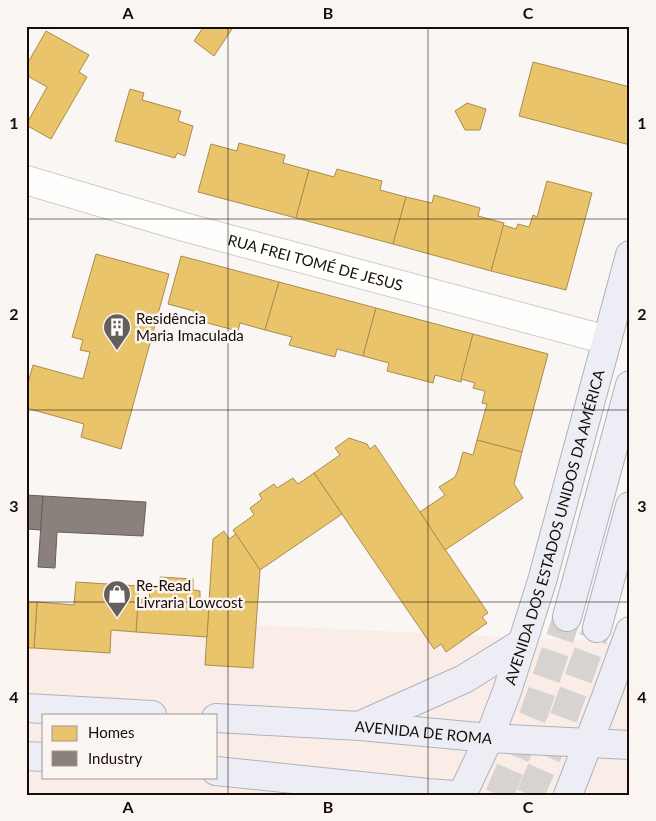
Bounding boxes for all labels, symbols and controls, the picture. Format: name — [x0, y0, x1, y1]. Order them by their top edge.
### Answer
text: A — [121, 3, 134, 22]
text: B — [323, 3, 333, 22]
text: C — [523, 3, 534, 22]
text: 1 — [9, 113, 19, 132]
text: 1 — [637, 113, 647, 132]
street label: RUA FREI TOMÉ DE JESUS — [226, 230, 405, 294]
text: 2 — [9, 304, 19, 323]
text: 2 — [637, 304, 647, 323]
place label: Residência Maria Imaculada — [136, 309, 244, 344]
building icon: Residência Maria Imaculada — [102, 312, 132, 351]
street label: AVENIDA DOS ESTADOS UNIDOS DA AMÉRICA — [501, 367, 608, 687]
text: 3 — [9, 496, 19, 515]
text: 3 — [637, 496, 647, 515]
place label: Re-Read Livraria Lowcost — [136, 576, 243, 611]
shop icon: Re-Read Livraria Lowcost — [102, 579, 132, 618]
text: 4 — [9, 687, 19, 706]
text: 4 — [637, 687, 647, 706]
legend — [42, 714, 218, 778]
street label: AVENIDA DE ROMA — [354, 717, 494, 747]
text: Homes — [88, 723, 134, 741]
text: Industry — [88, 749, 143, 767]
text: A — [121, 797, 134, 816]
text: B — [323, 797, 333, 816]
text: C — [523, 797, 534, 816]

